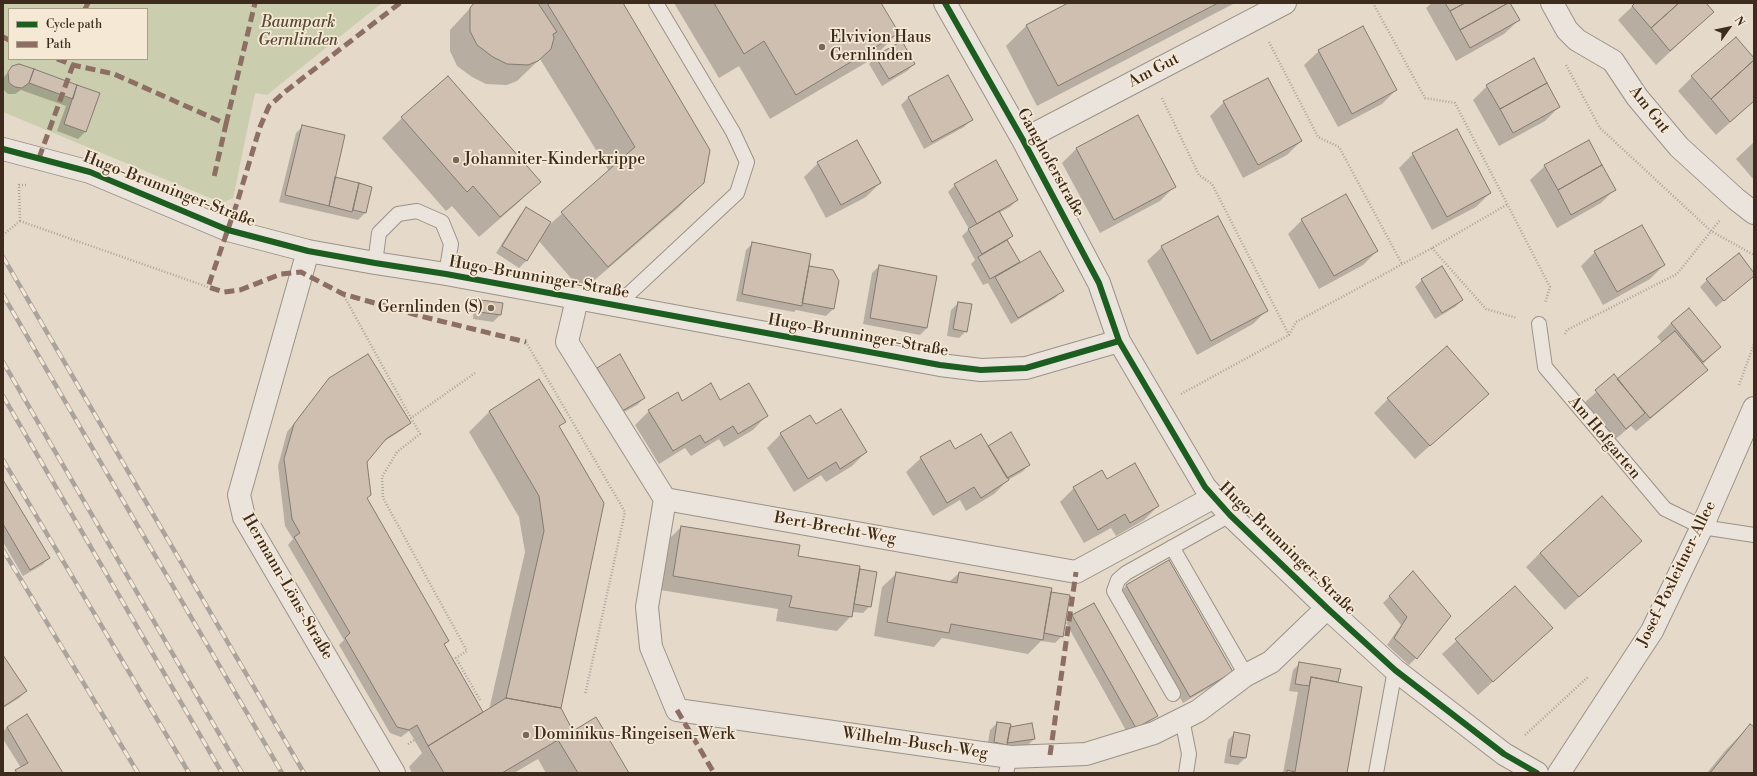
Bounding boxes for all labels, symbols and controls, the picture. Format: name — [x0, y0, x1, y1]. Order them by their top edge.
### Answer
legend — [8, 8, 148, 60]
north arrow — [1709, 8, 1749, 48]
park label: Baumpark Gernlinden — [258, 13, 338, 51]
text: N — [1731, 14, 1747, 29]
text: Cycle path — [46, 17, 102, 32]
place label: Elvivion Haus Gernlinden — [830, 28, 931, 66]
text: Path — [46, 37, 71, 52]
marker: Elvivion Haus Gernlinden — [817, 42, 827, 52]
street label: Am Gut — [1125, 50, 1183, 92]
street label: Am Gut — [1625, 82, 1673, 138]
street label: Ganghoferstraße — [1012, 105, 1088, 221]
street label: Hugo-Brunninger-Straße — [80, 148, 258, 232]
place label: Johanniter-Kinderkrippe — [464, 150, 645, 170]
marker: Johanniter-Kinderkrippe — [451, 155, 461, 165]
street label: Hugo-Brunninger-Straße — [447, 253, 631, 303]
place label: Gernlinden (S) — [378, 298, 483, 318]
marker: Gernlinden (S) — [486, 303, 496, 313]
street label: Hugo-Brunninger-Straße — [766, 311, 950, 361]
street label: Am Hofgarten — [1564, 393, 1644, 483]
street label: Hugo-Brunninger-Straße — [1215, 479, 1359, 619]
street label: Josef-Poxleitner-Allee — [1633, 498, 1721, 650]
street label: Bert-Brecht-Weg — [773, 509, 897, 549]
street label: Hermann-Löns-Straße — [237, 511, 337, 663]
street label: Wilhelm-Busch-Weg — [841, 724, 989, 764]
place label: Dominikus-Ringeisen-Werk — [534, 725, 735, 745]
marker: Dominikus-Ringeisen-Werk — [521, 730, 531, 740]

